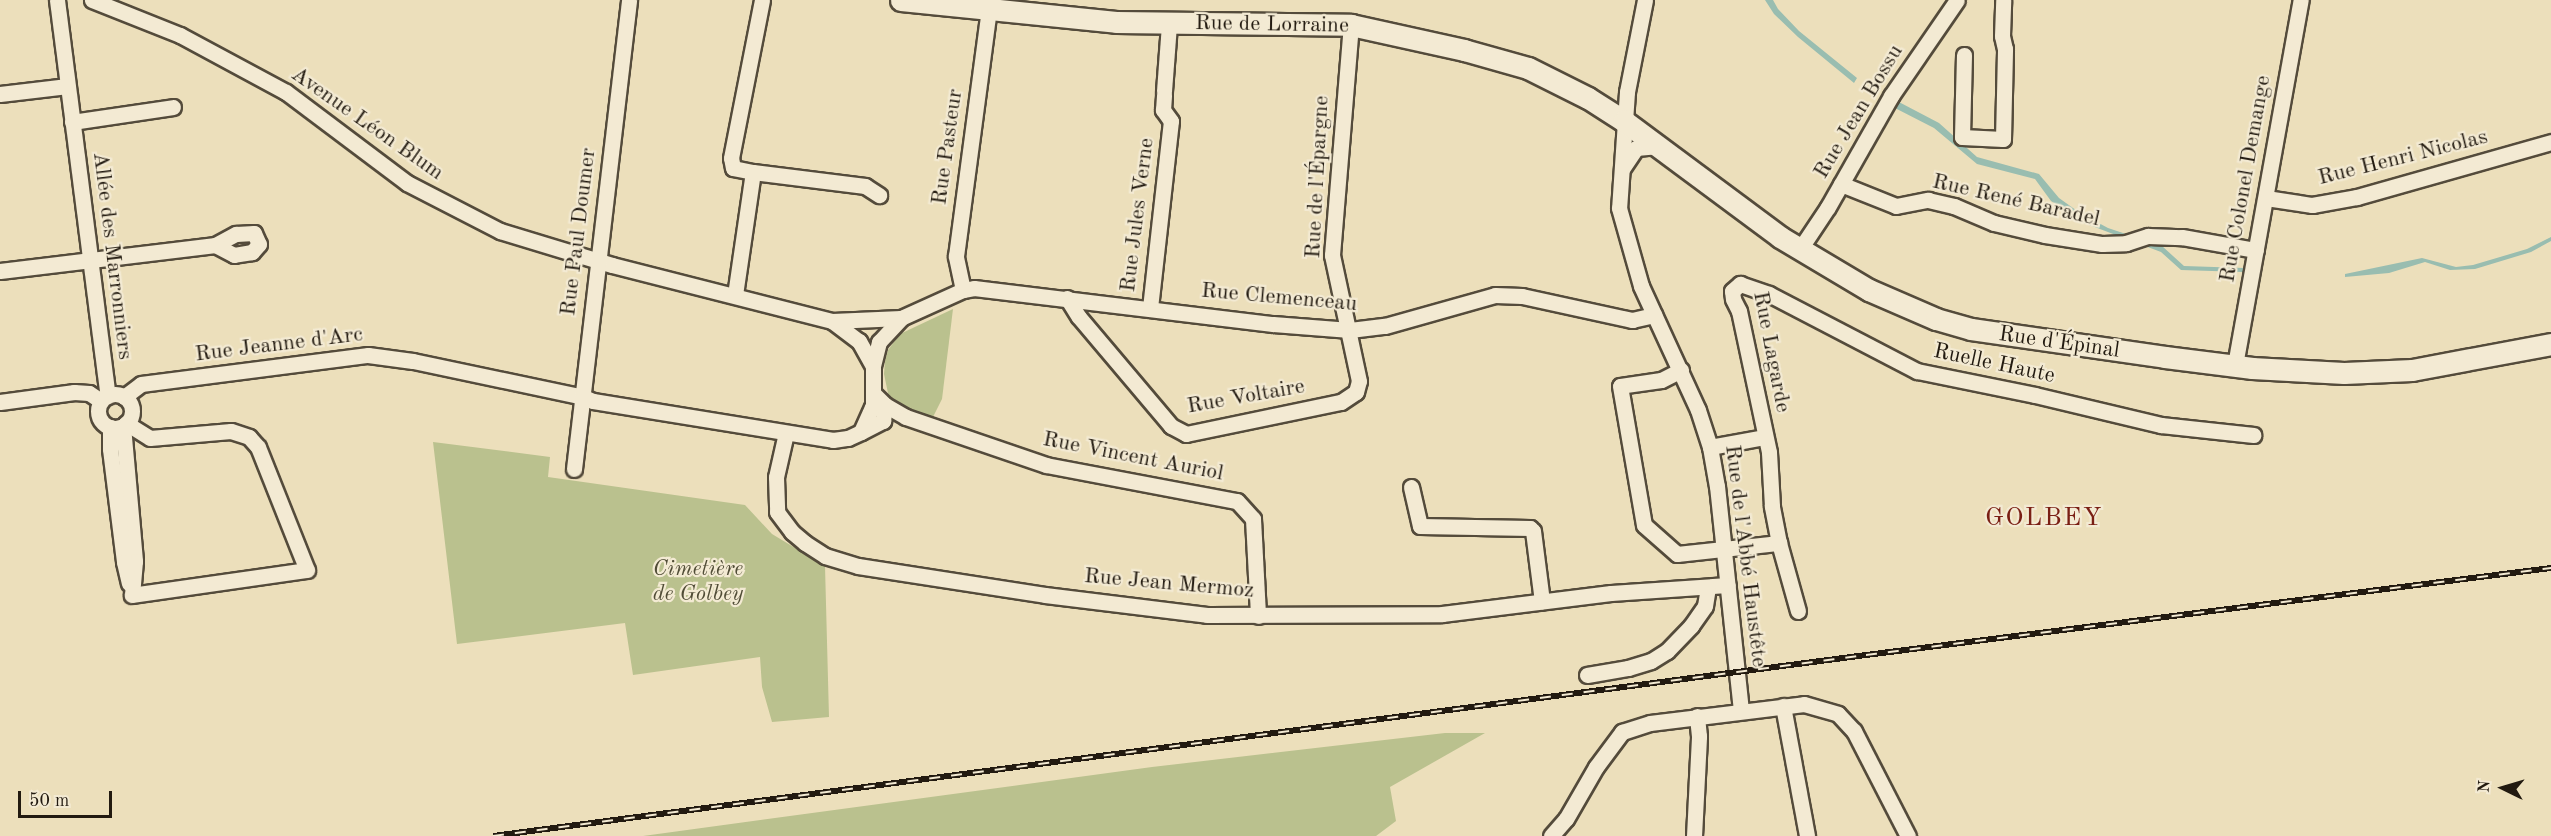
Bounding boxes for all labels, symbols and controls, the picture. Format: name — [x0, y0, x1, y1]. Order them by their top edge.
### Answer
street label: Rue de Lorraine — [1195, 10, 1349, 40]
street label: Rue Jean Bossu — [1809, 40, 1909, 184]
street label: Avenue Léon Blum — [286, 62, 448, 186]
street label: Rue Colonel Demange — [2215, 73, 2277, 285]
street label: Rue Pasteur — [927, 87, 969, 207]
street label: Rue de l'Épargne — [1301, 95, 1335, 259]
street label: Rue Henri Nicolas — [2315, 124, 2491, 192]
street label: Rue Jules Verne — [1115, 136, 1161, 294]
street label: Rue Paul Doumer — [556, 147, 602, 317]
street label: Allée des Marronniers — [86, 151, 138, 361]
street label: Rue René Baradel — [1930, 169, 2102, 233]
street label: Rue Clemenceau — [1200, 278, 1358, 318]
street label: Rue Lagarde — [1746, 289, 1796, 415]
street label: Rue d'Épinal — [1997, 321, 2121, 365]
street label: Rue Jeanne d'Arc — [194, 322, 364, 368]
street label: Ruelle Haute — [1931, 338, 2057, 390]
street label: Rue Voltaire — [1185, 374, 1307, 420]
street label: Rue Vincent Auriol — [1040, 427, 1226, 487]
street label: Rue de l'Abbé Haustête — [1718, 443, 1772, 669]
district label: GOLBEY — [1985, 503, 2103, 535]
park label: Cimetière de Golbey — [653, 556, 743, 608]
street label: Rue Jean Mermoz — [1083, 563, 1255, 605]
north arrow — [2473, 758, 2533, 818]
scale bar — [21, 779, 116, 817]
text: N — [2477, 780, 2494, 793]
text: 50 m — [29, 792, 69, 810]

